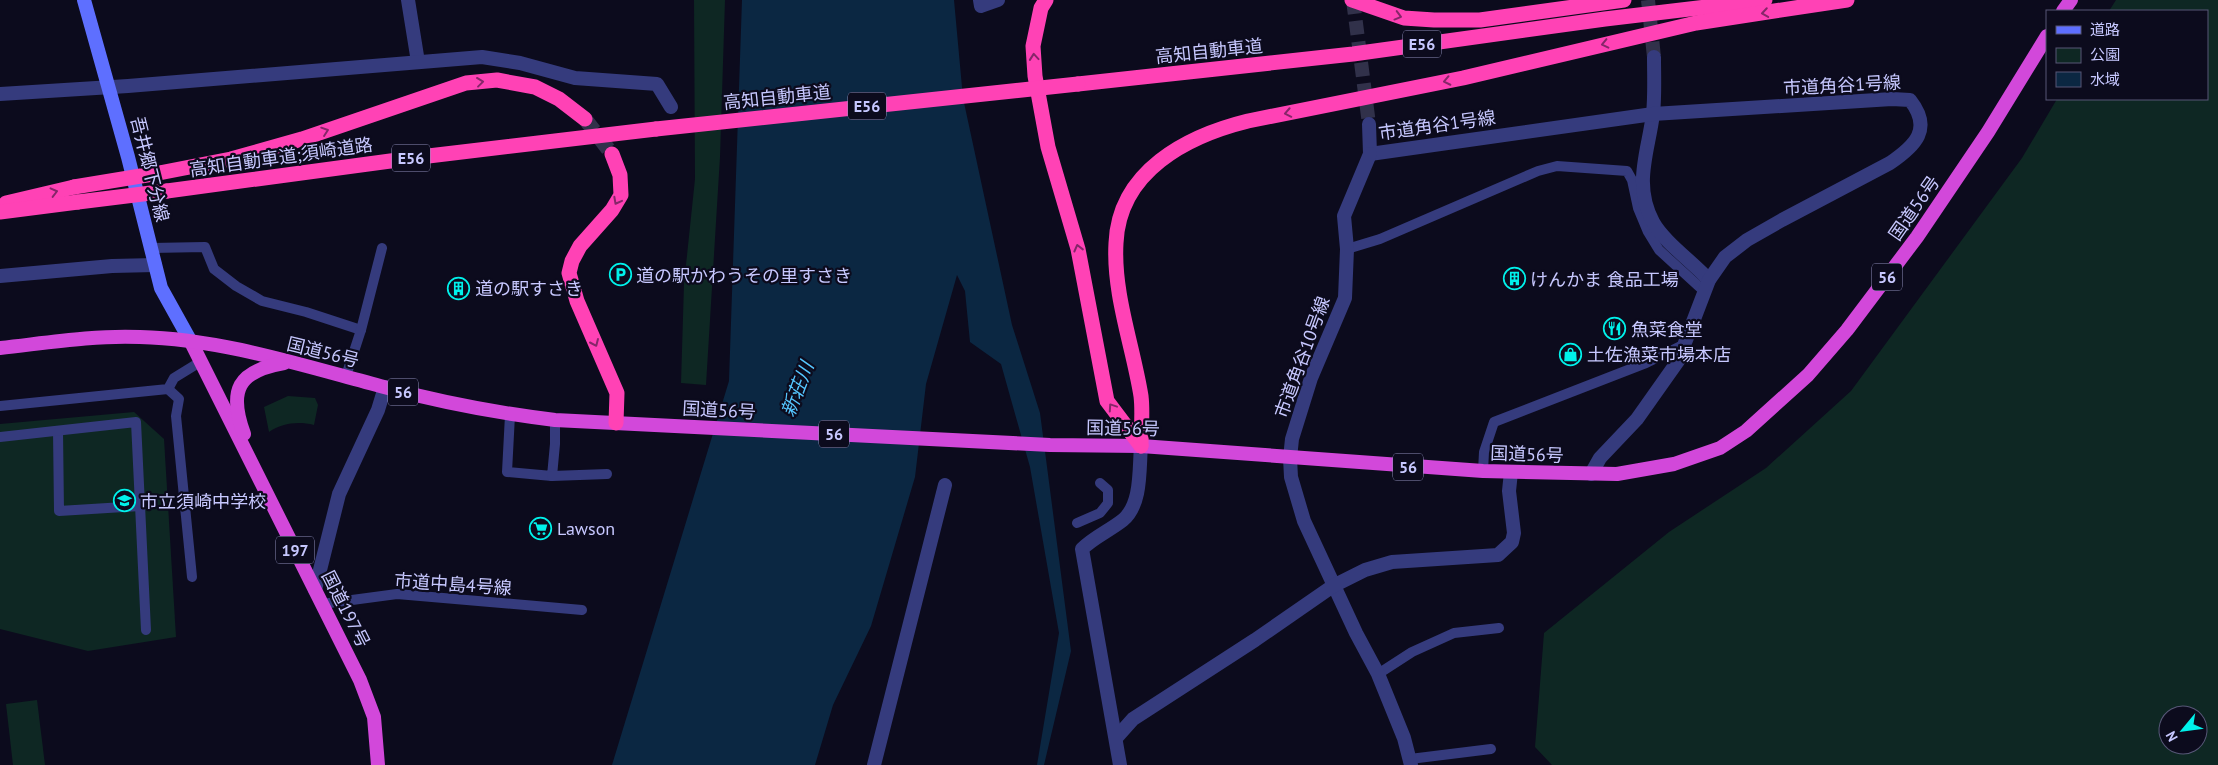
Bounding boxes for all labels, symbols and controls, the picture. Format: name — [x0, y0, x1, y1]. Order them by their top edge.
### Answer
one-way arrow — [1760, 7, 1769, 17]
one-way arrow — [1394, 10, 1403, 21]
legend — [2046, 10, 2208, 100]
text: 道路 — [2090, 20, 2120, 39]
road number: E56 — [1403, 31, 1441, 58]
street label: 高知自動車道 — [1154, 34, 1264, 68]
one-way arrow — [1601, 38, 1610, 49]
text: 公園 — [2090, 45, 2120, 64]
one-way arrow — [1028, 52, 1039, 60]
street label: 市道角谷1号線 — [1783, 70, 1901, 100]
text: 水域 — [2090, 70, 2120, 89]
one-way arrow — [1443, 75, 1451, 86]
one-way arrow — [476, 77, 484, 88]
street label: 高知自動車道 — [722, 80, 832, 114]
road number: E56 — [848, 92, 886, 120]
street label: 市道角谷1号線 — [1377, 105, 1497, 145]
one-way arrow — [1283, 108, 1292, 118]
street label: 吾井郷下分線 — [126, 114, 174, 224]
one-way arrow — [320, 127, 329, 137]
street label: 高知自動車道;須崎道路 — [188, 133, 374, 181]
road number: E56 — [392, 144, 430, 172]
street label: 国道56号 — [1883, 171, 1945, 245]
one-way arrow — [50, 187, 58, 197]
one-way arrow — [613, 195, 623, 204]
one-way arrow — [1073, 244, 1084, 253]
parking icon: 道の駅かわうその里すさき — [608, 263, 632, 287]
place label: 道の駅かわうその里すさき — [636, 264, 852, 287]
road number: 56 — [1872, 264, 1902, 290]
building icon: けんかま 食品工場 — [1502, 267, 1526, 291]
place label: けんかま 食品工場 — [1530, 268, 1679, 291]
building icon: 道の駅すさき — [447, 276, 471, 300]
place label: 道の駅すさき — [475, 277, 583, 300]
street label: 市道角谷10号線 — [1269, 293, 1335, 421]
restaurant icon: 魚菜食堂 — [1603, 317, 1627, 341]
place label: 魚菜食堂 — [1631, 318, 1703, 341]
street label: 国道56号 — [284, 332, 362, 372]
one-way arrow — [589, 338, 600, 347]
shop icon: 土佐漁菜市場本店 — [1559, 342, 1583, 366]
place label: 土佐漁菜市場本店 — [1587, 343, 1731, 366]
water label: 新荘川 — [776, 356, 819, 420]
road number: 56 — [388, 378, 418, 406]
street label: 国道56号 — [682, 397, 756, 423]
one-way arrow — [1109, 403, 1118, 412]
street label: 国道56号 — [1086, 416, 1160, 440]
road number: 56 — [819, 420, 849, 448]
street label: 国道56号 — [1490, 441, 1564, 467]
road number: 56 — [1393, 454, 1423, 481]
school or university icon: 市立須崎中学校 — [112, 489, 136, 513]
place label: 市立須崎中学校 — [140, 490, 266, 513]
supermarket icon: Lawson — [529, 516, 553, 540]
place label: Lawson — [557, 517, 615, 540]
road number: 197 — [276, 536, 314, 564]
street label: 国道197号 — [317, 567, 375, 651]
street label: 市道中島4号線 — [393, 568, 513, 600]
north arrow — [2158, 705, 2208, 755]
text: N — [2162, 728, 2182, 745]

